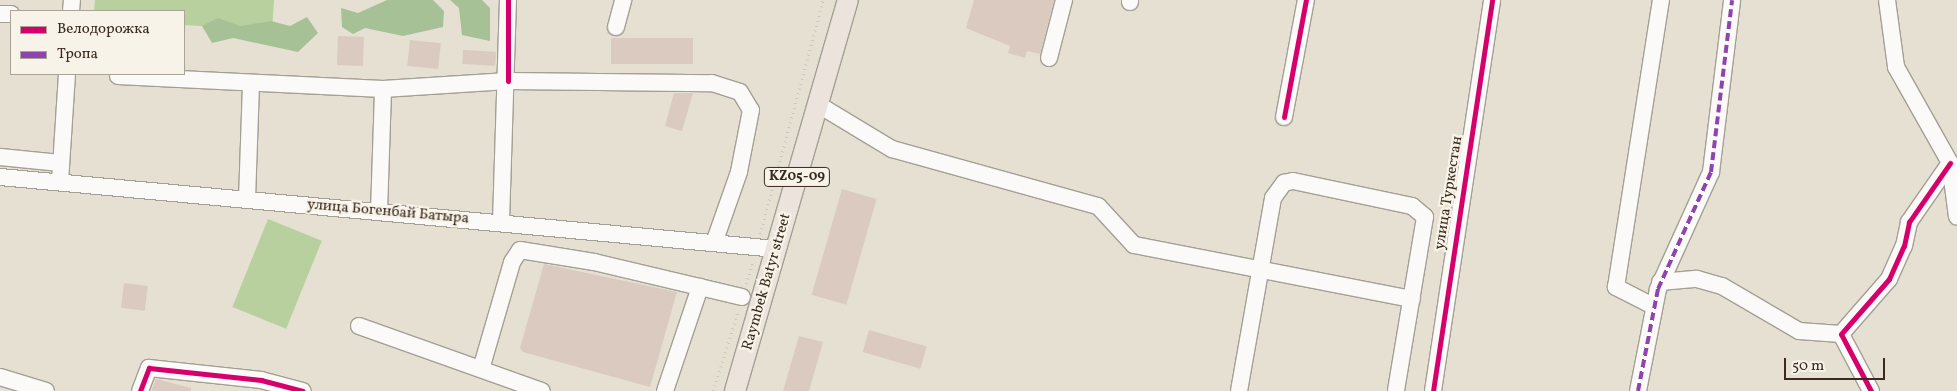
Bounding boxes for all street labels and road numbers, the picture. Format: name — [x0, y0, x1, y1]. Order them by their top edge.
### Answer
street label: улица Туркестан — [1431, 135, 1467, 251]
road number: KZ05-09 — [763, 166, 831, 188]
street label: улица Богенбай Батыра — [306, 196, 470, 228]
street label: Raymbek Batyr street — [739, 211, 795, 353]

